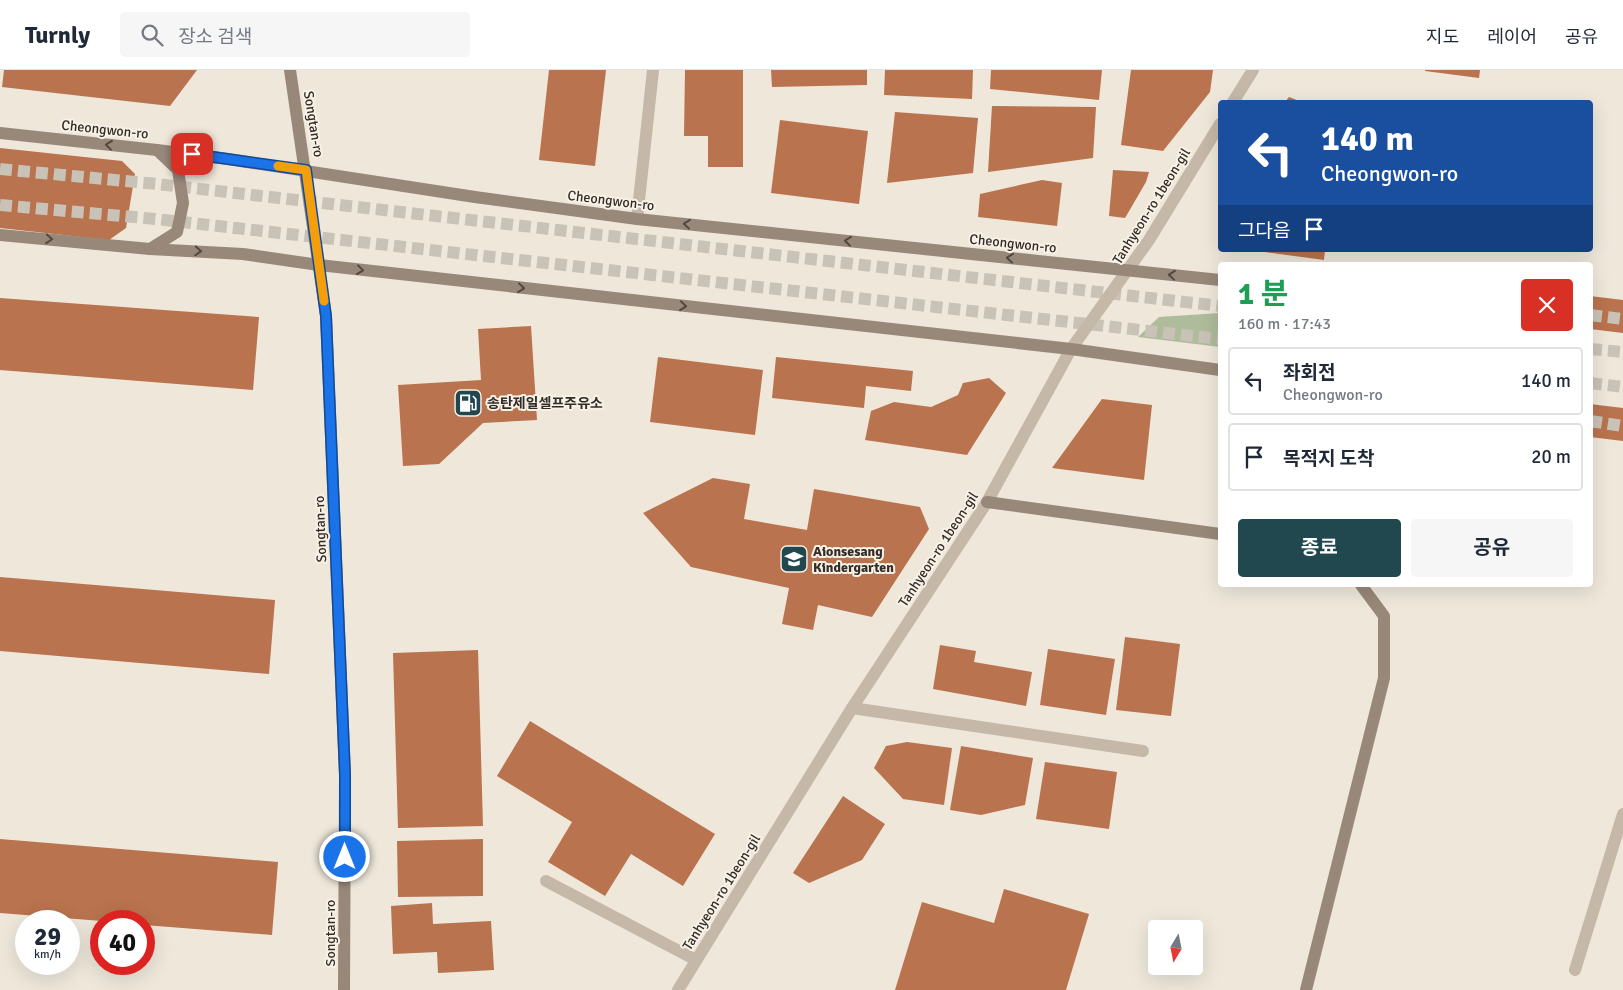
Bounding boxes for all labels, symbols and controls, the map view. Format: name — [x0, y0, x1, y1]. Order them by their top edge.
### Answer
search box — [120, 12, 470, 57]
text: Turnly — [25, 20, 90, 50]
icon: search — [138, 21, 166, 49]
text: 장소 검색 — [178, 25, 252, 49]
text: 지도 — [1426, 26, 1459, 48]
text: 레이어 — [1487, 26, 1537, 48]
text: 공유 — [1565, 26, 1598, 48]
street label: Songtan-ro — [300, 90, 327, 158]
street label: Cheongwon-ro — [61, 116, 149, 143]
text: 140 m — [1321, 117, 1414, 160]
icon: left — [1238, 120, 1303, 185]
pin — [171, 133, 213, 175]
one-way arrow — [104, 140, 112, 151]
icon: arrive — [178, 140, 206, 168]
street label: Tanhyeon-ro 1beon-gil — [1109, 145, 1194, 267]
text: Cheongwon-ro — [1321, 160, 1458, 187]
street label: Cheongwon-ro — [567, 187, 655, 214]
icon: arrive — [1300, 215, 1328, 243]
one-way arrow — [682, 219, 690, 230]
text: 그다음 — [1238, 219, 1290, 243]
street label: Cheongwon-ro — [969, 230, 1057, 257]
one-way arrow — [45, 234, 53, 245]
one-way arrow — [844, 236, 852, 247]
one-way arrow — [195, 246, 203, 257]
one-way arrow — [1006, 253, 1014, 264]
one-way arrow — [356, 264, 364, 275]
one-way arrow — [1167, 270, 1175, 281]
text: 1 분 — [1238, 276, 1288, 313]
button: close — [1521, 279, 1573, 331]
one-way arrow — [518, 282, 526, 293]
one-way arrow — [679, 300, 687, 311]
text: 160 m · 17:43 — [1238, 314, 1331, 334]
text: 좌회전 — [1283, 361, 1335, 385]
icon: left — [1240, 367, 1268, 395]
text: 140 m — [1521, 369, 1571, 393]
text: Cheongwon-ro — [1283, 385, 1383, 405]
fuel station icon: 송탄제일셀프주유소 — [453, 388, 483, 418]
place label: 송탄제일셀프주유소 — [487, 395, 603, 412]
icon: arrive — [1240, 443, 1268, 471]
text: 20 m — [1531, 445, 1571, 469]
text: 목적지 도착 — [1283, 447, 1375, 471]
street label: Tanhyeon-ro 1beon-gil — [895, 489, 982, 610]
street label: Songtan-ro — [311, 495, 330, 563]
button: 종료 — [1238, 519, 1401, 577]
button: 공유 — [1411, 519, 1573, 577]
place label: Aionsesang Kindergarten — [813, 543, 894, 576]
school or university icon: Aionsesang Kindergarten — [779, 544, 809, 574]
position arrow — [318, 830, 370, 882]
street label: Tanhyeon-ro 1beon-gil — [679, 831, 764, 953]
street label: Songtan-ro — [322, 900, 339, 966]
speed limit sign: 40 — [90, 910, 155, 975]
north arrow — [1148, 920, 1202, 975]
map controls — [1148, 920, 1203, 975]
text: 29 — [34, 921, 61, 952]
text: km/h — [34, 947, 61, 962]

